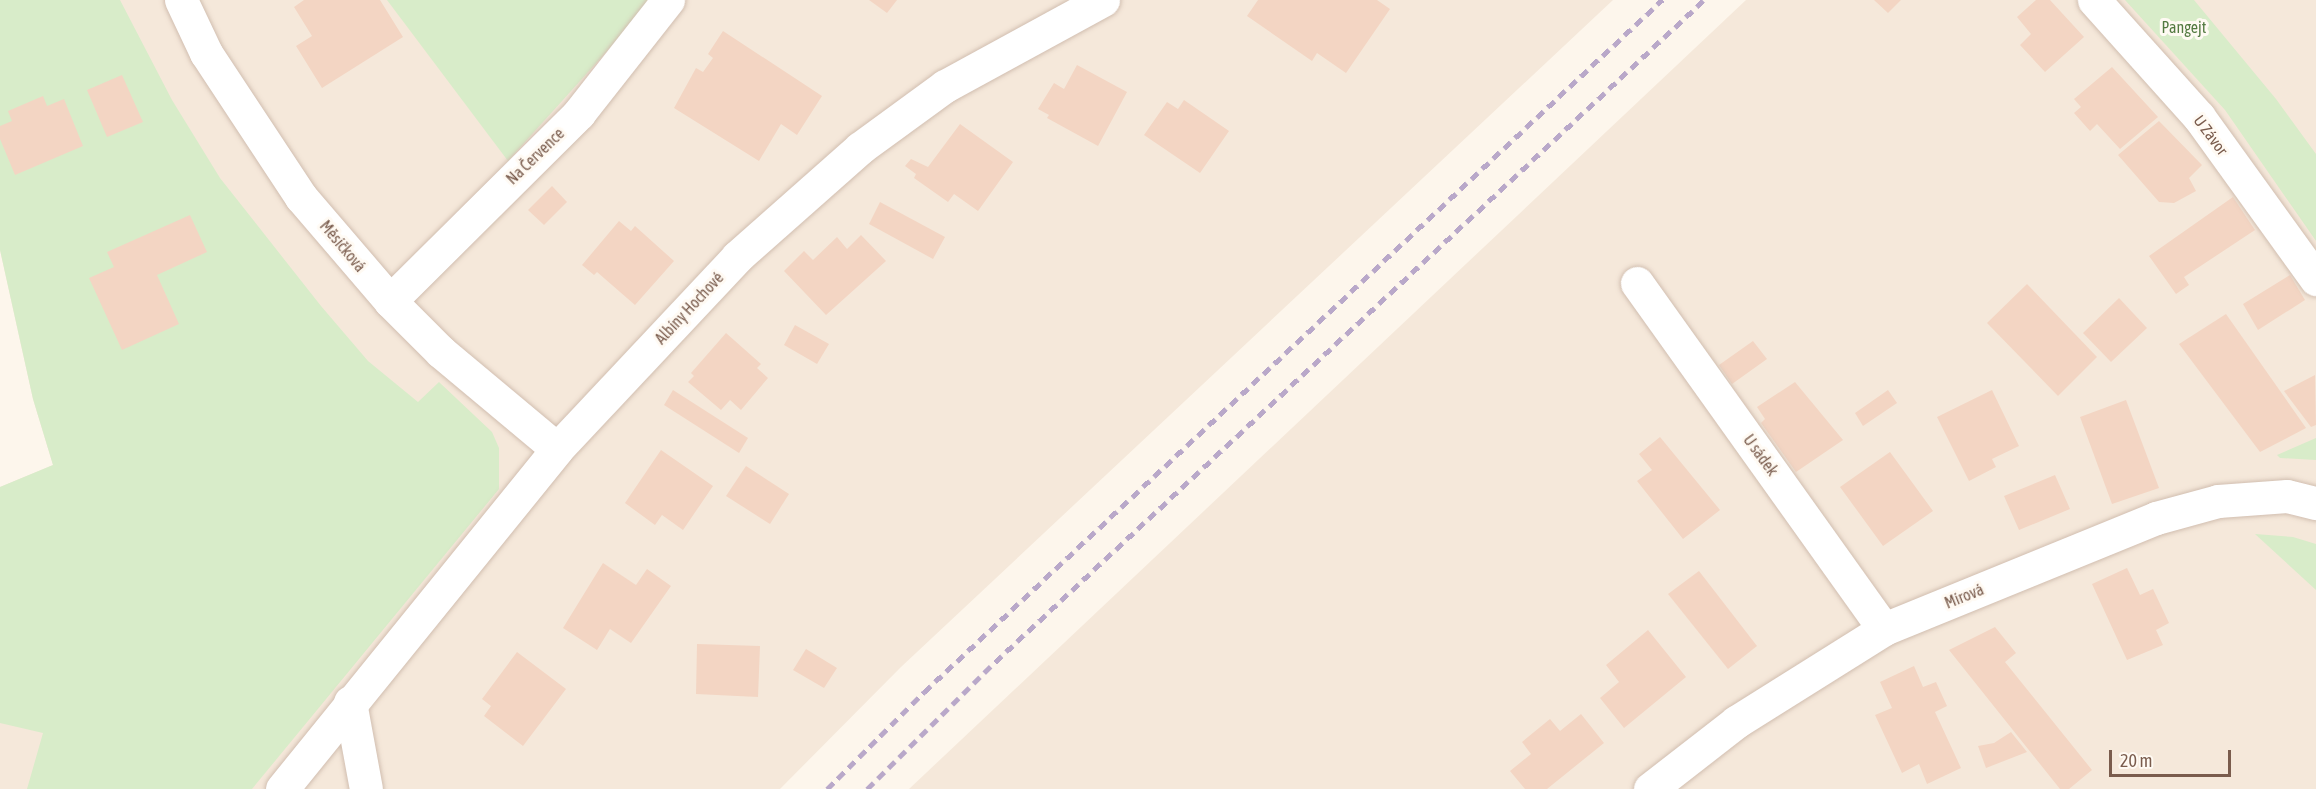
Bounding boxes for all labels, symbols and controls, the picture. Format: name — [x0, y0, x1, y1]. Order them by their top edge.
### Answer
park label: Pangejt — [2162, 17, 2206, 37]
street label: U Závor — [2190, 111, 2232, 159]
street label: Na Července — [502, 124, 568, 188]
street label: Měsíčková — [316, 216, 370, 276]
street label: Albíny Hochové — [651, 268, 727, 348]
street label: U sádek — [1740, 431, 1782, 479]
street label: Mírová — [1942, 580, 1986, 612]
scale bar — [2112, 738, 2234, 776]
text: 20 m — [2120, 750, 2152, 771]

